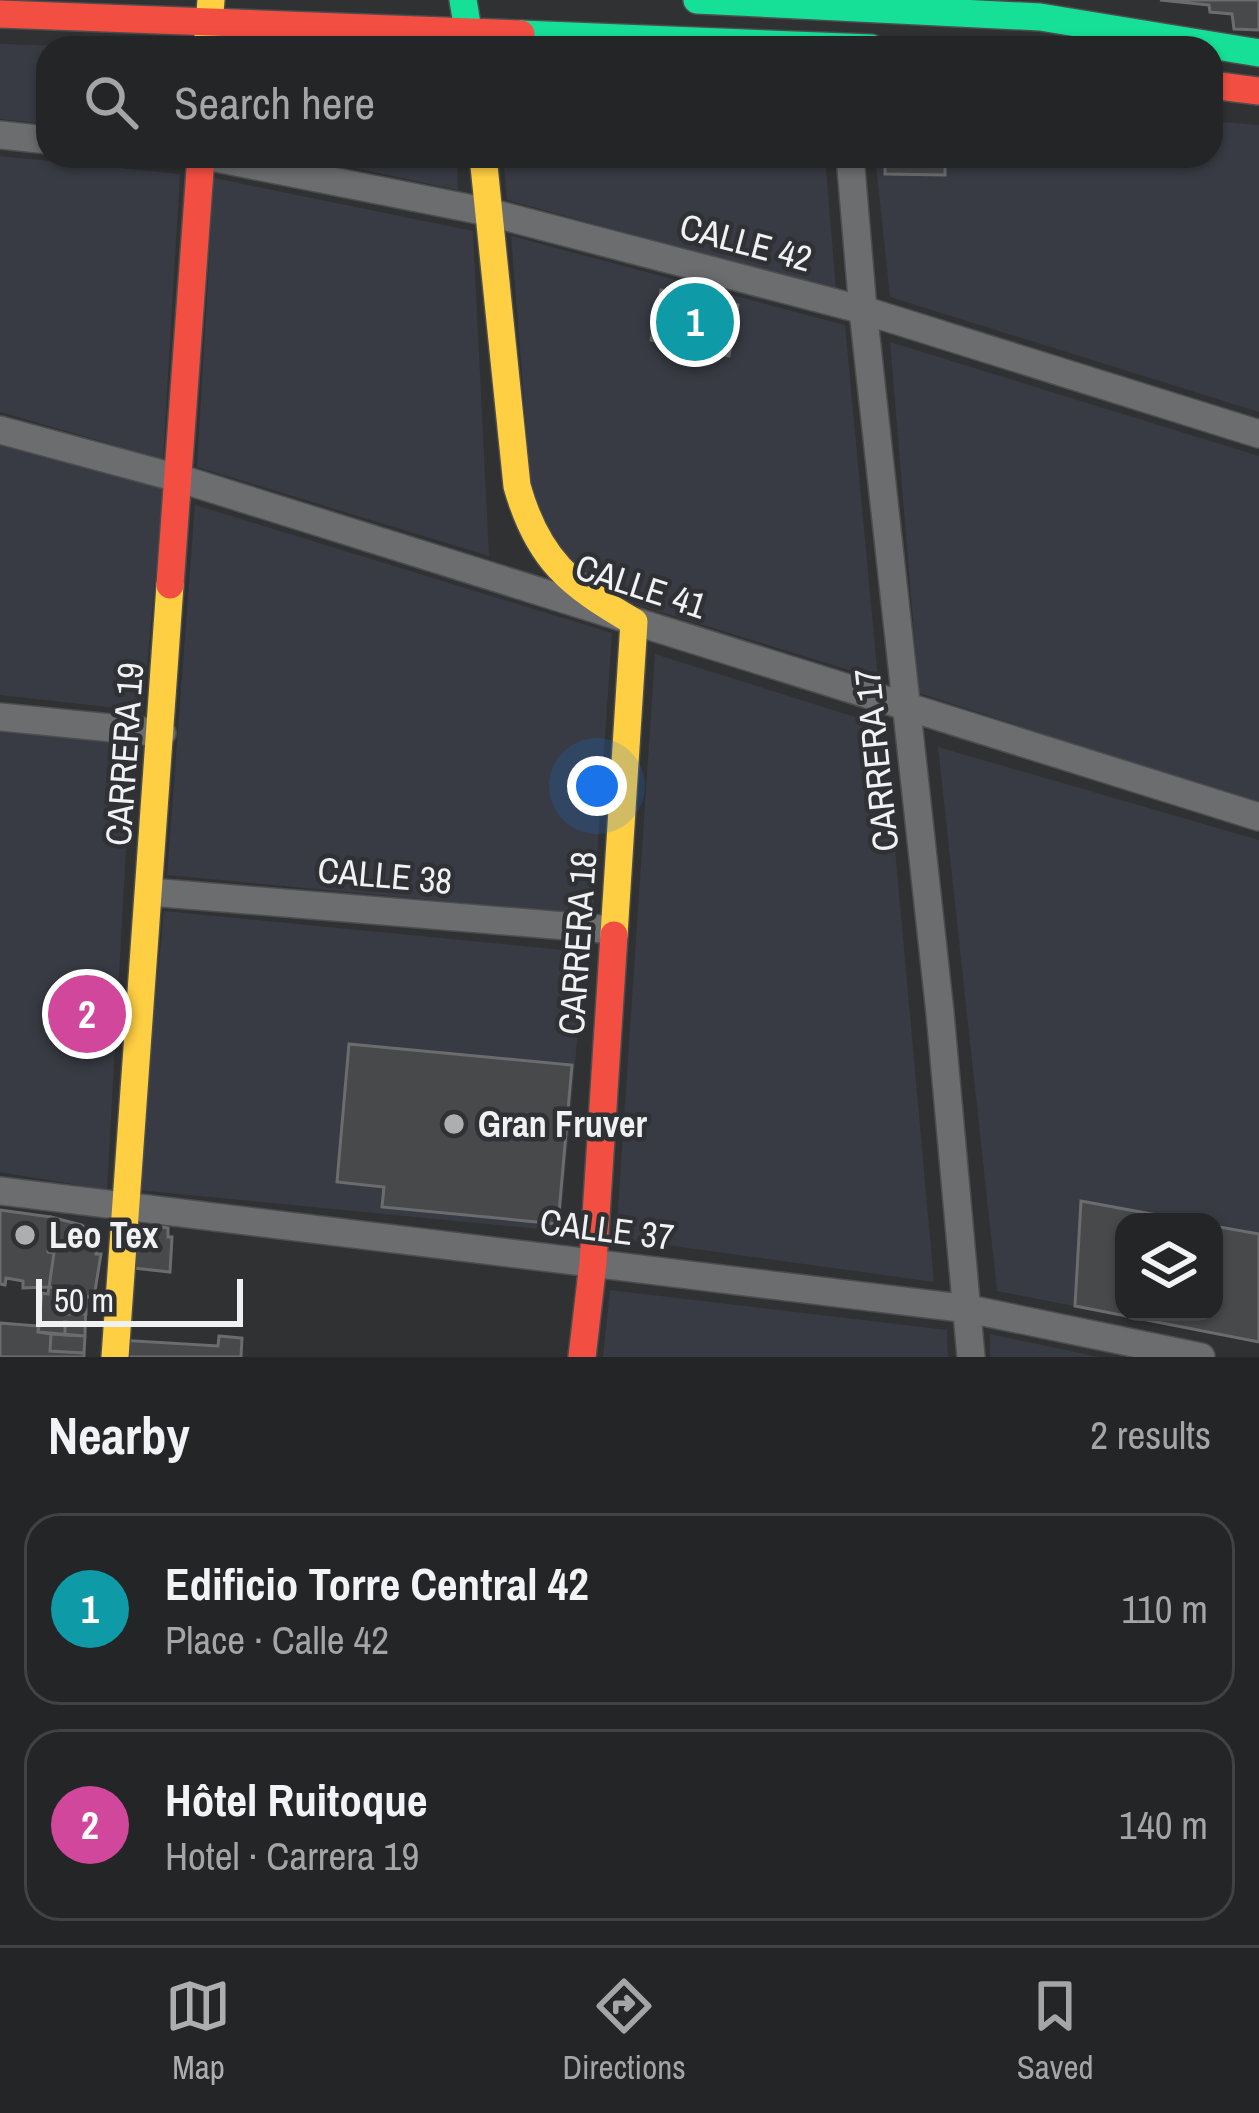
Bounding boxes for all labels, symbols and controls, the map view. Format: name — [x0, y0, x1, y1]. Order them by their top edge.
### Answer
search box — [36, 36, 1223, 168]
icon: search — [78, 69, 144, 135]
text: Search here — [174, 72, 375, 133]
street label: CALLE 42 — [675, 201, 817, 283]
pin: 1 — [656, 277, 734, 367]
street label: CALLE 41 — [570, 542, 713, 630]
street label: CARRERA 19 — [94, 661, 154, 847]
street label: CARRERA 17 — [843, 666, 909, 854]
your location — [567, 756, 627, 816]
street label: CALLE 38 — [316, 845, 454, 905]
street label: CARRERA 18 — [547, 850, 607, 1036]
pin: 2 — [48, 969, 126, 1059]
place label: Gran Fruver — [478, 1100, 648, 1148]
marker: Gran Fruver — [441, 1111, 467, 1137]
street label: CALLE 37 — [537, 1197, 677, 1261]
place label: Leo Tex — [49, 1211, 159, 1259]
map controls — [1115, 1213, 1223, 1321]
button: layers — [1115, 1213, 1223, 1321]
marker: Leo Tex — [12, 1222, 38, 1248]
scale bar — [36, 1273, 243, 1326]
text: 50 m — [54, 1278, 114, 1322]
text: Nearby — [48, 1401, 190, 1470]
text: 2 results — [1090, 1409, 1211, 1461]
text: Edificio Torre Central 42 — [165, 1553, 589, 1614]
text: 1 — [81, 1583, 99, 1635]
text: 110 m — [1121, 1583, 1208, 1635]
text: Place · Calle 42 — [165, 1614, 389, 1666]
text: Hôtel Ruitoque — [165, 1769, 427, 1830]
text: 2 — [81, 1799, 99, 1851]
text: 140 m — [1119, 1799, 1208, 1851]
text: Hotel · Carrera 19 — [165, 1830, 419, 1882]
tab: Map — [165, 1973, 231, 2089]
tab: Directions — [562, 1973, 686, 2089]
tab: Saved — [1017, 1973, 1093, 2089]

